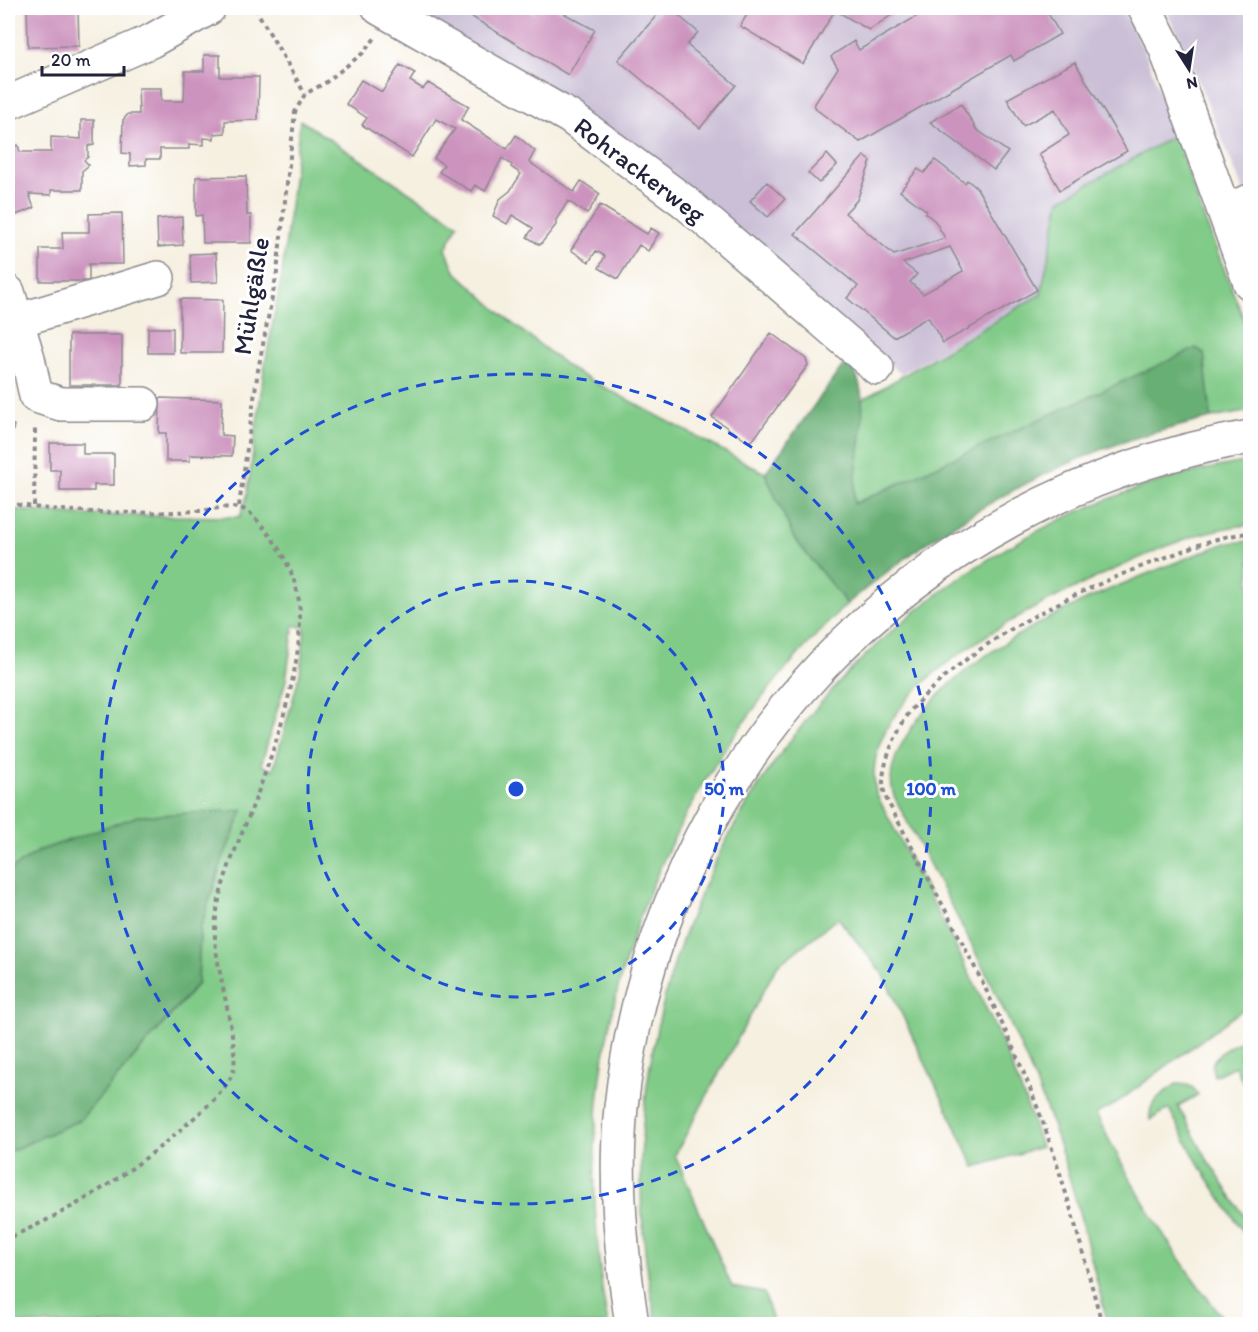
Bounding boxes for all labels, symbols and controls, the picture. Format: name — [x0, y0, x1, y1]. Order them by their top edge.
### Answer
scale bar — [42, 39, 124, 77]
north arrow — [1159, 39, 1219, 99]
text: 20 m — [51, 49, 91, 71]
text: N — [1185, 73, 1199, 94]
street label: Rohrackerweg — [568, 110, 713, 230]
street label: Mühlgäßle — [226, 235, 276, 357]
text: 50 m — [704, 778, 745, 800]
text: 100 m — [906, 778, 957, 800]
centre of rings — [506, 779, 526, 799]

